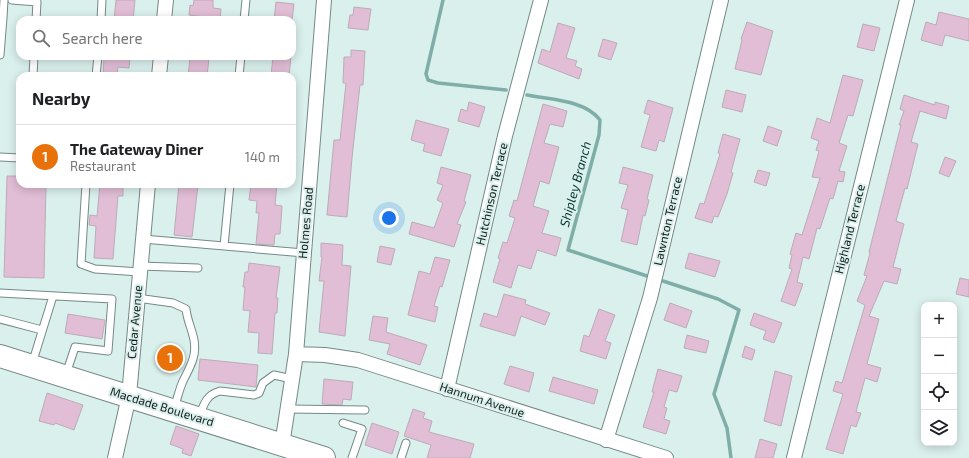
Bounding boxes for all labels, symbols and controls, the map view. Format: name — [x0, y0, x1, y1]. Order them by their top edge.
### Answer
search box — [16, 16, 296, 60]
icon: search — [30, 27, 52, 49]
text: Search here — [62, 29, 143, 47]
text: Nearby — [32, 88, 90, 108]
water label: Shipley Branch — [556, 139, 594, 229]
text: The Gateway Diner — [70, 140, 203, 158]
street label: Hutchinson Terrace — [472, 141, 510, 247]
text: 1 — [42, 149, 48, 165]
text: 140 m — [245, 149, 280, 165]
text: Restaurant — [70, 158, 136, 174]
street label: Lawnton Terrace — [650, 175, 684, 267]
street label: Highland Terrace — [831, 183, 867, 275]
street label: Holmes Road — [295, 187, 315, 259]
your location — [379, 208, 399, 228]
street label: Cedar Avenue — [124, 284, 144, 359]
map controls — [921, 302, 957, 446]
button: + — [921, 302, 957, 338]
button: − — [921, 338, 957, 374]
pin: 1 — [157, 343, 183, 373]
button: locate — [921, 374, 957, 410]
street label: Hannum Avenue — [438, 379, 527, 419]
street label: Macdade Boulevard — [109, 384, 216, 429]
button: layers — [921, 410, 957, 446]

